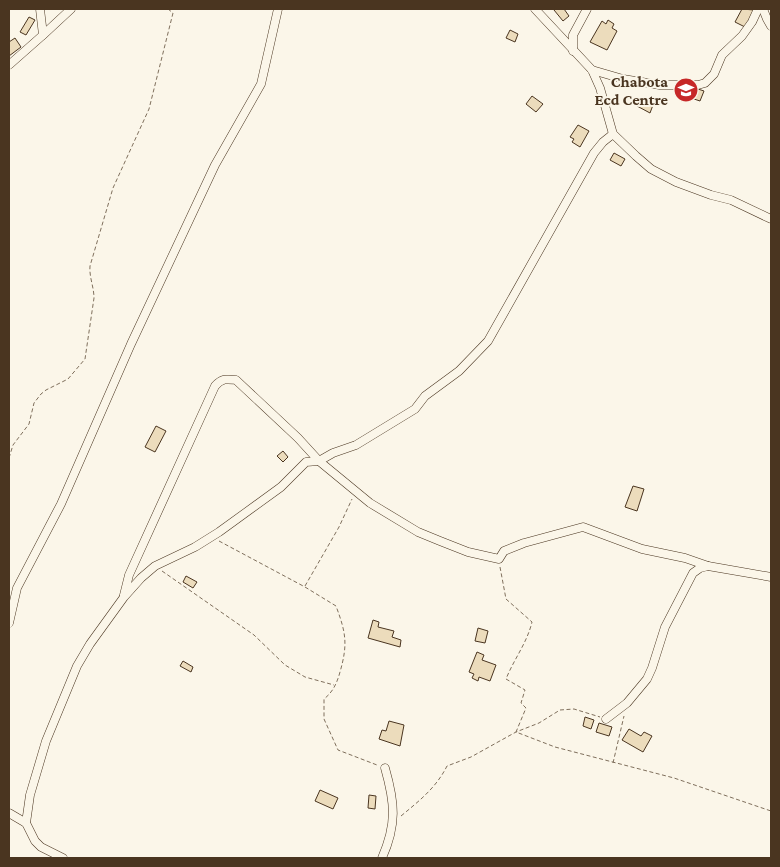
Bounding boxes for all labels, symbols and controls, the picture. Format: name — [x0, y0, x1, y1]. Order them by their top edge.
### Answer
place label: Chabota Ecd Centre — [595, 73, 669, 108]
school or university icon: Chabota Ecd Centre — [673, 77, 699, 103]

